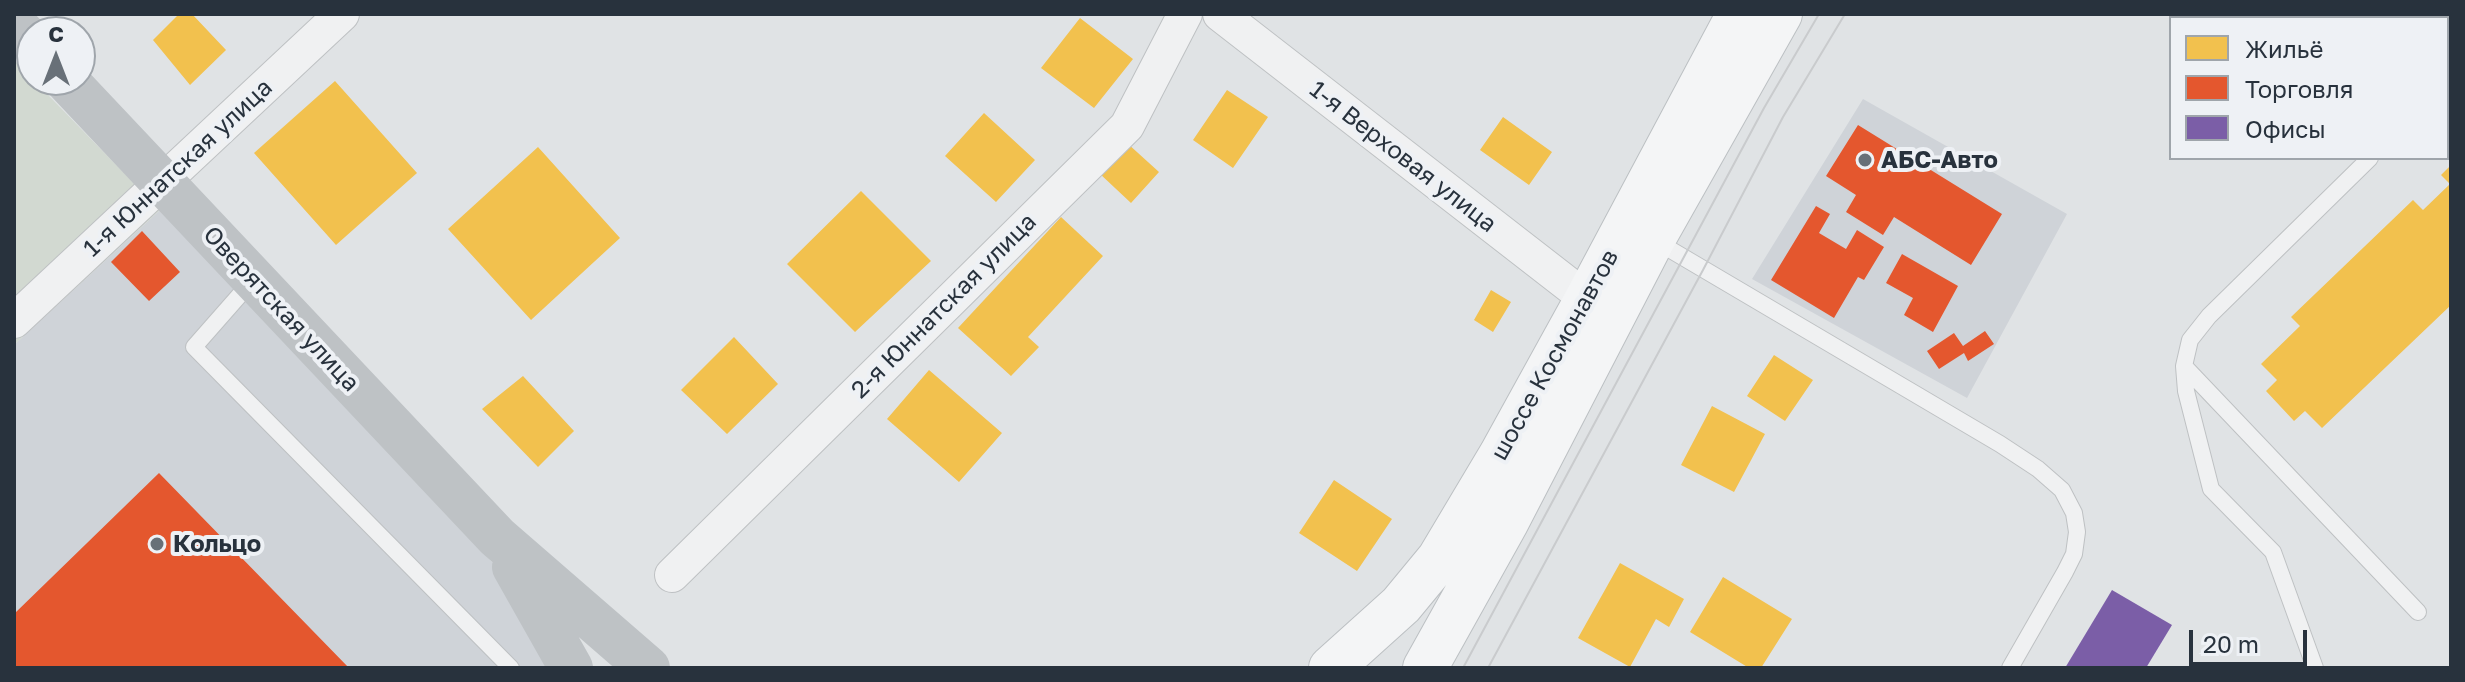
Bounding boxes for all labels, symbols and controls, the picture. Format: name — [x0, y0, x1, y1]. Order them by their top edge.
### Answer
north arrow — [16, 16, 96, 96]
legend — [2169, 16, 2449, 160]
text: С — [48, 20, 64, 47]
text: Жильё — [2245, 34, 2323, 63]
street label: 1-я Юннатская улица — [78, 73, 278, 263]
text: Торговля — [2245, 74, 2353, 103]
street label: 1-я Верховая улица — [1304, 75, 1502, 239]
text: Офисы — [2245, 114, 2326, 143]
place label: АБС-Авто — [1881, 146, 1998, 174]
marker: АБС-Авто — [1856, 151, 1874, 169]
street label: 2-я Юннатская улица — [845, 207, 1043, 405]
street label: Оверятская улица — [197, 220, 365, 398]
street label: шоссе Космонавтов — [1485, 245, 1625, 465]
place label: Кольцо — [173, 530, 261, 558]
marker: Кольцо — [148, 535, 166, 553]
scale bar — [2193, 614, 2311, 664]
text: 20 m — [2203, 629, 2259, 658]

